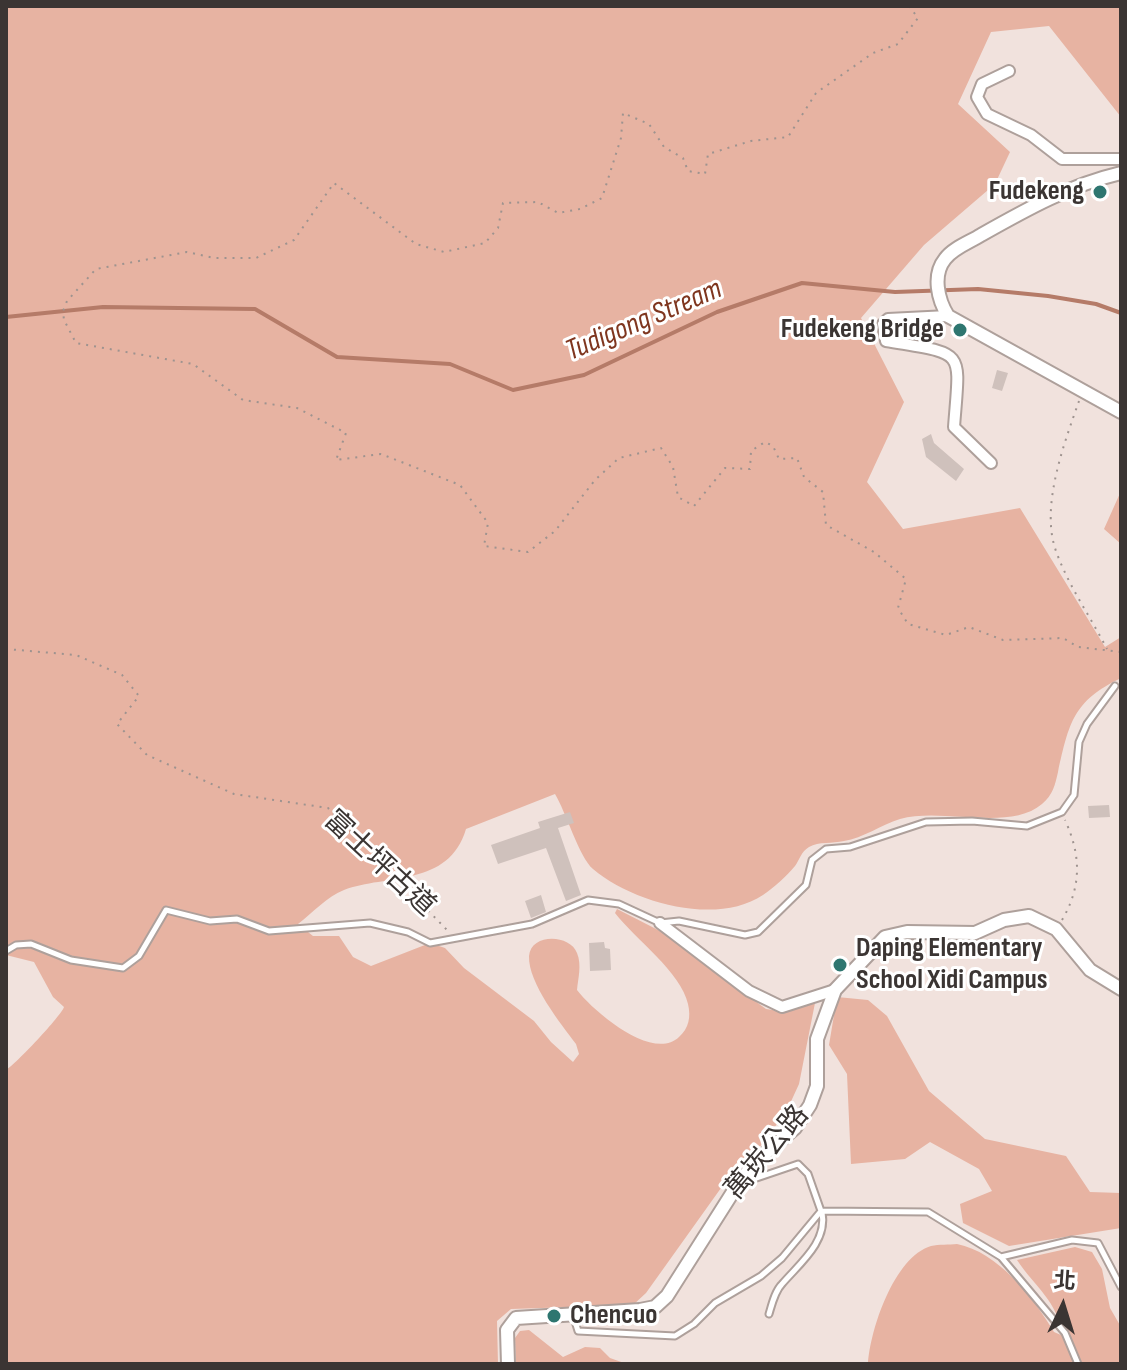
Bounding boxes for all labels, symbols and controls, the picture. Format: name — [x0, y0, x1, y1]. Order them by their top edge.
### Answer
place label: Fudekeng — [989, 175, 1084, 209]
marker: Fudekeng — [1091, 183, 1109, 201]
water label: Tudigong Stream — [561, 272, 727, 370]
place label: Fudekeng Bridge — [781, 313, 944, 347]
marker: Fudekeng Bridge — [951, 321, 969, 339]
street label: 富士坪古道 — [316, 804, 442, 924]
place label: Daping Elementary School Xidi Campus — [856, 932, 1048, 998]
marker: Daping Elementary School Xidi Campus — [831, 956, 849, 974]
street label: 萬崁公路 — [719, 1099, 817, 1207]
north arrow — [1023, 1266, 1103, 1346]
text: 北 — [1053, 1267, 1077, 1296]
place label: Chencuo — [570, 1299, 657, 1333]
marker: Chencuo — [545, 1307, 563, 1325]

